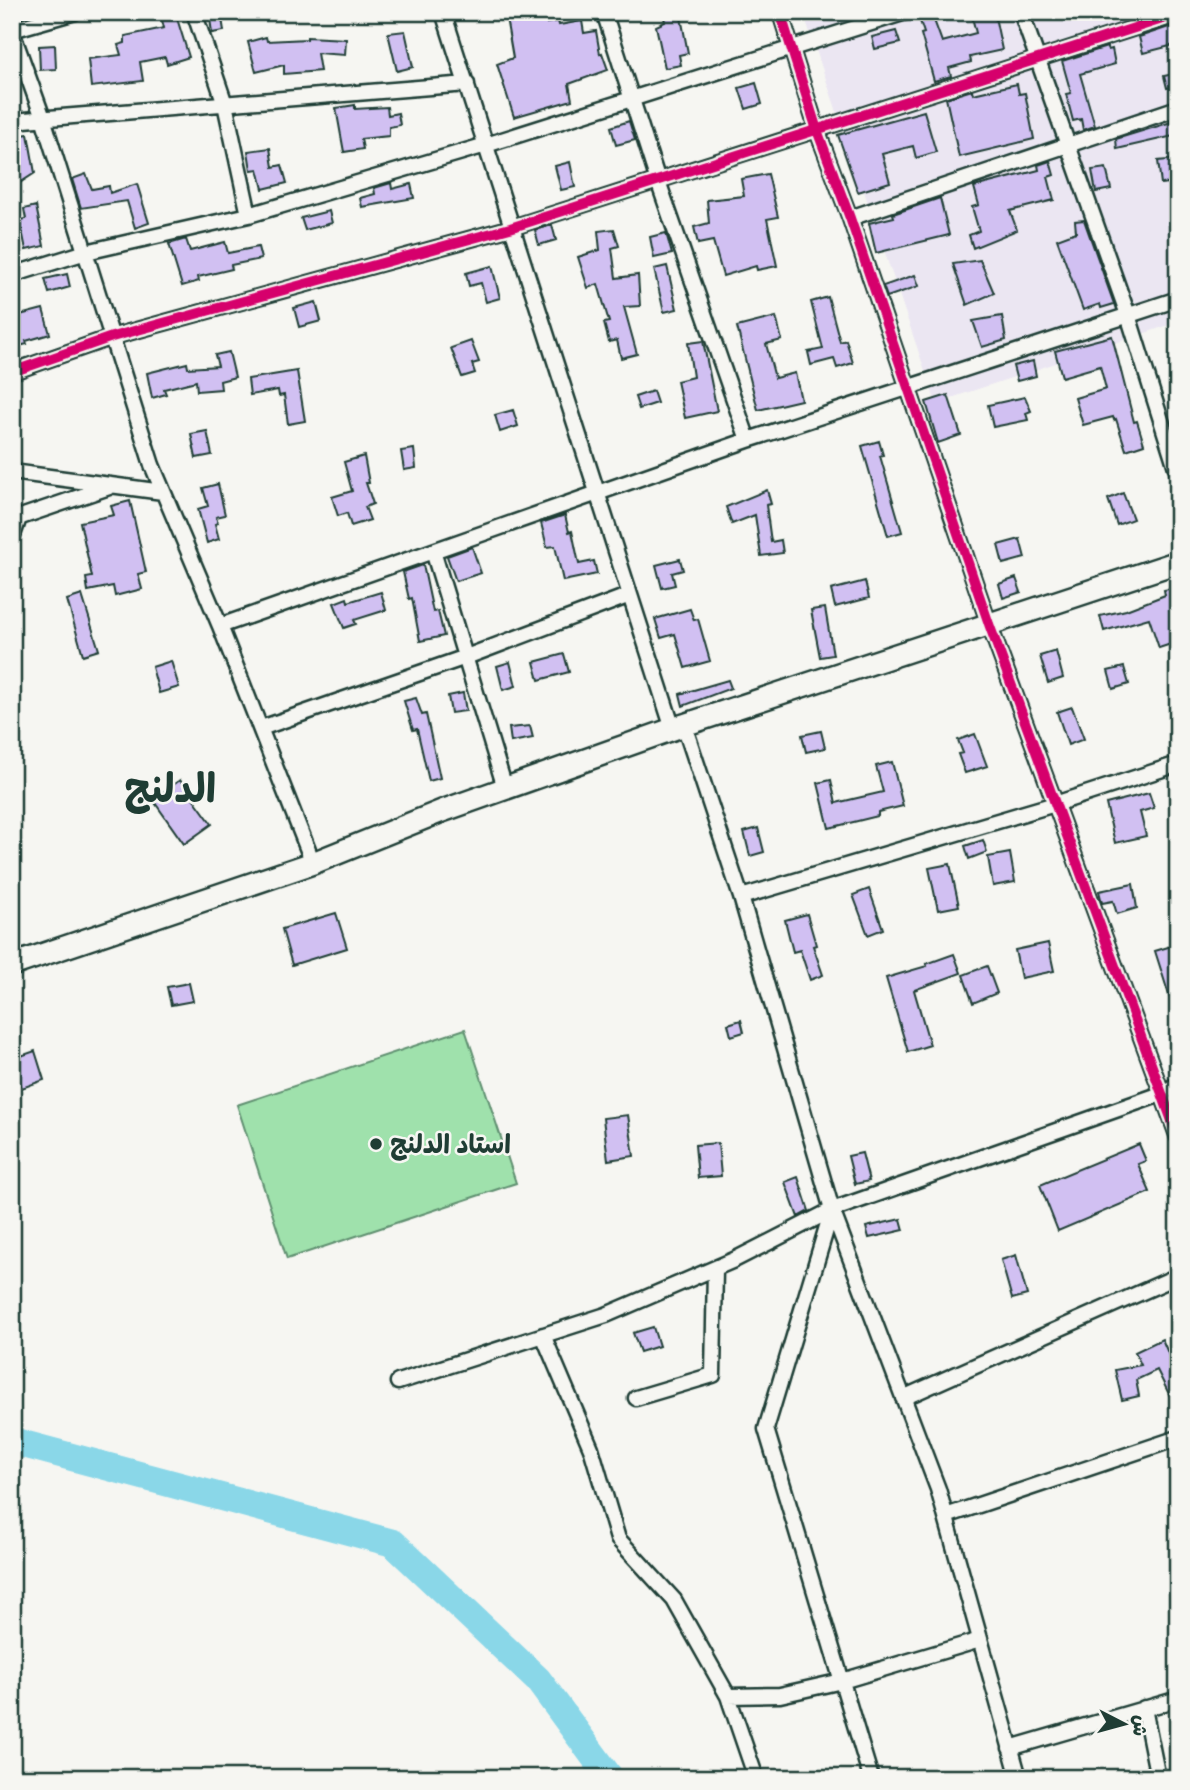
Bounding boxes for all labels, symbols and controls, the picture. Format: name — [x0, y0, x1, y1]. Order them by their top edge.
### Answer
district label: الدلنج — [124, 753, 216, 824]
place label: استاد الدلنج — [390, 1121, 511, 1167]
marker: استاد الدلنج — [368, 1136, 384, 1152]
north arrow — [1088, 1688, 1158, 1758]
text: ش — [1123, 1714, 1158, 1738]

